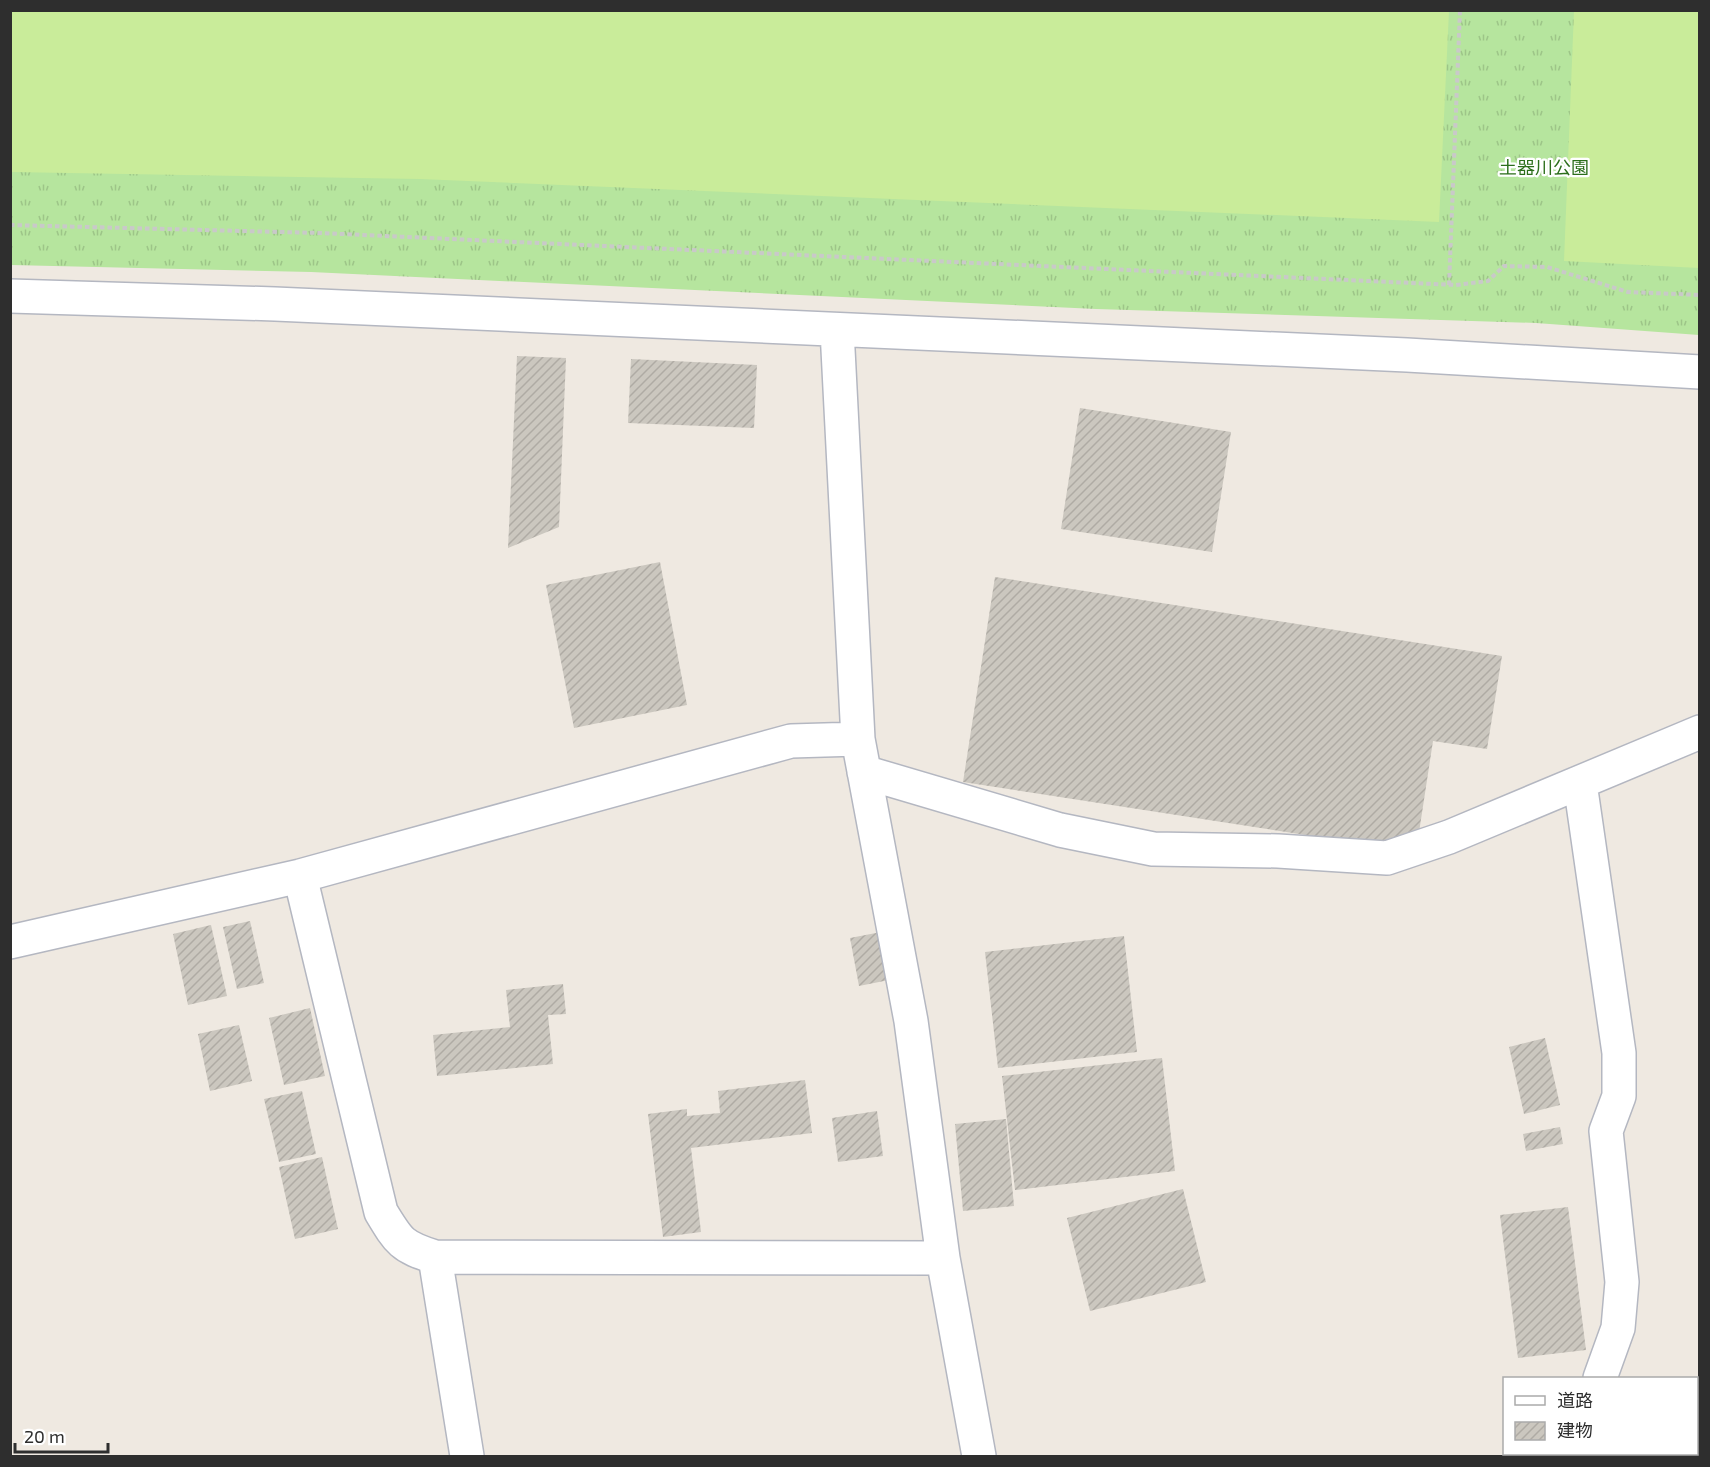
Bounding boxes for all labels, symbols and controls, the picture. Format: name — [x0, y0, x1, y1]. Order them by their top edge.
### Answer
park label: 土器川公園 — [1499, 156, 1589, 178]
legend — [1503, 1377, 1698, 1455]
text: 道路 — [1557, 1389, 1593, 1411]
scale bar — [15, 1416, 108, 1454]
text: 建物 — [1557, 1419, 1593, 1441]
text: 20 m — [24, 1425, 65, 1447]

